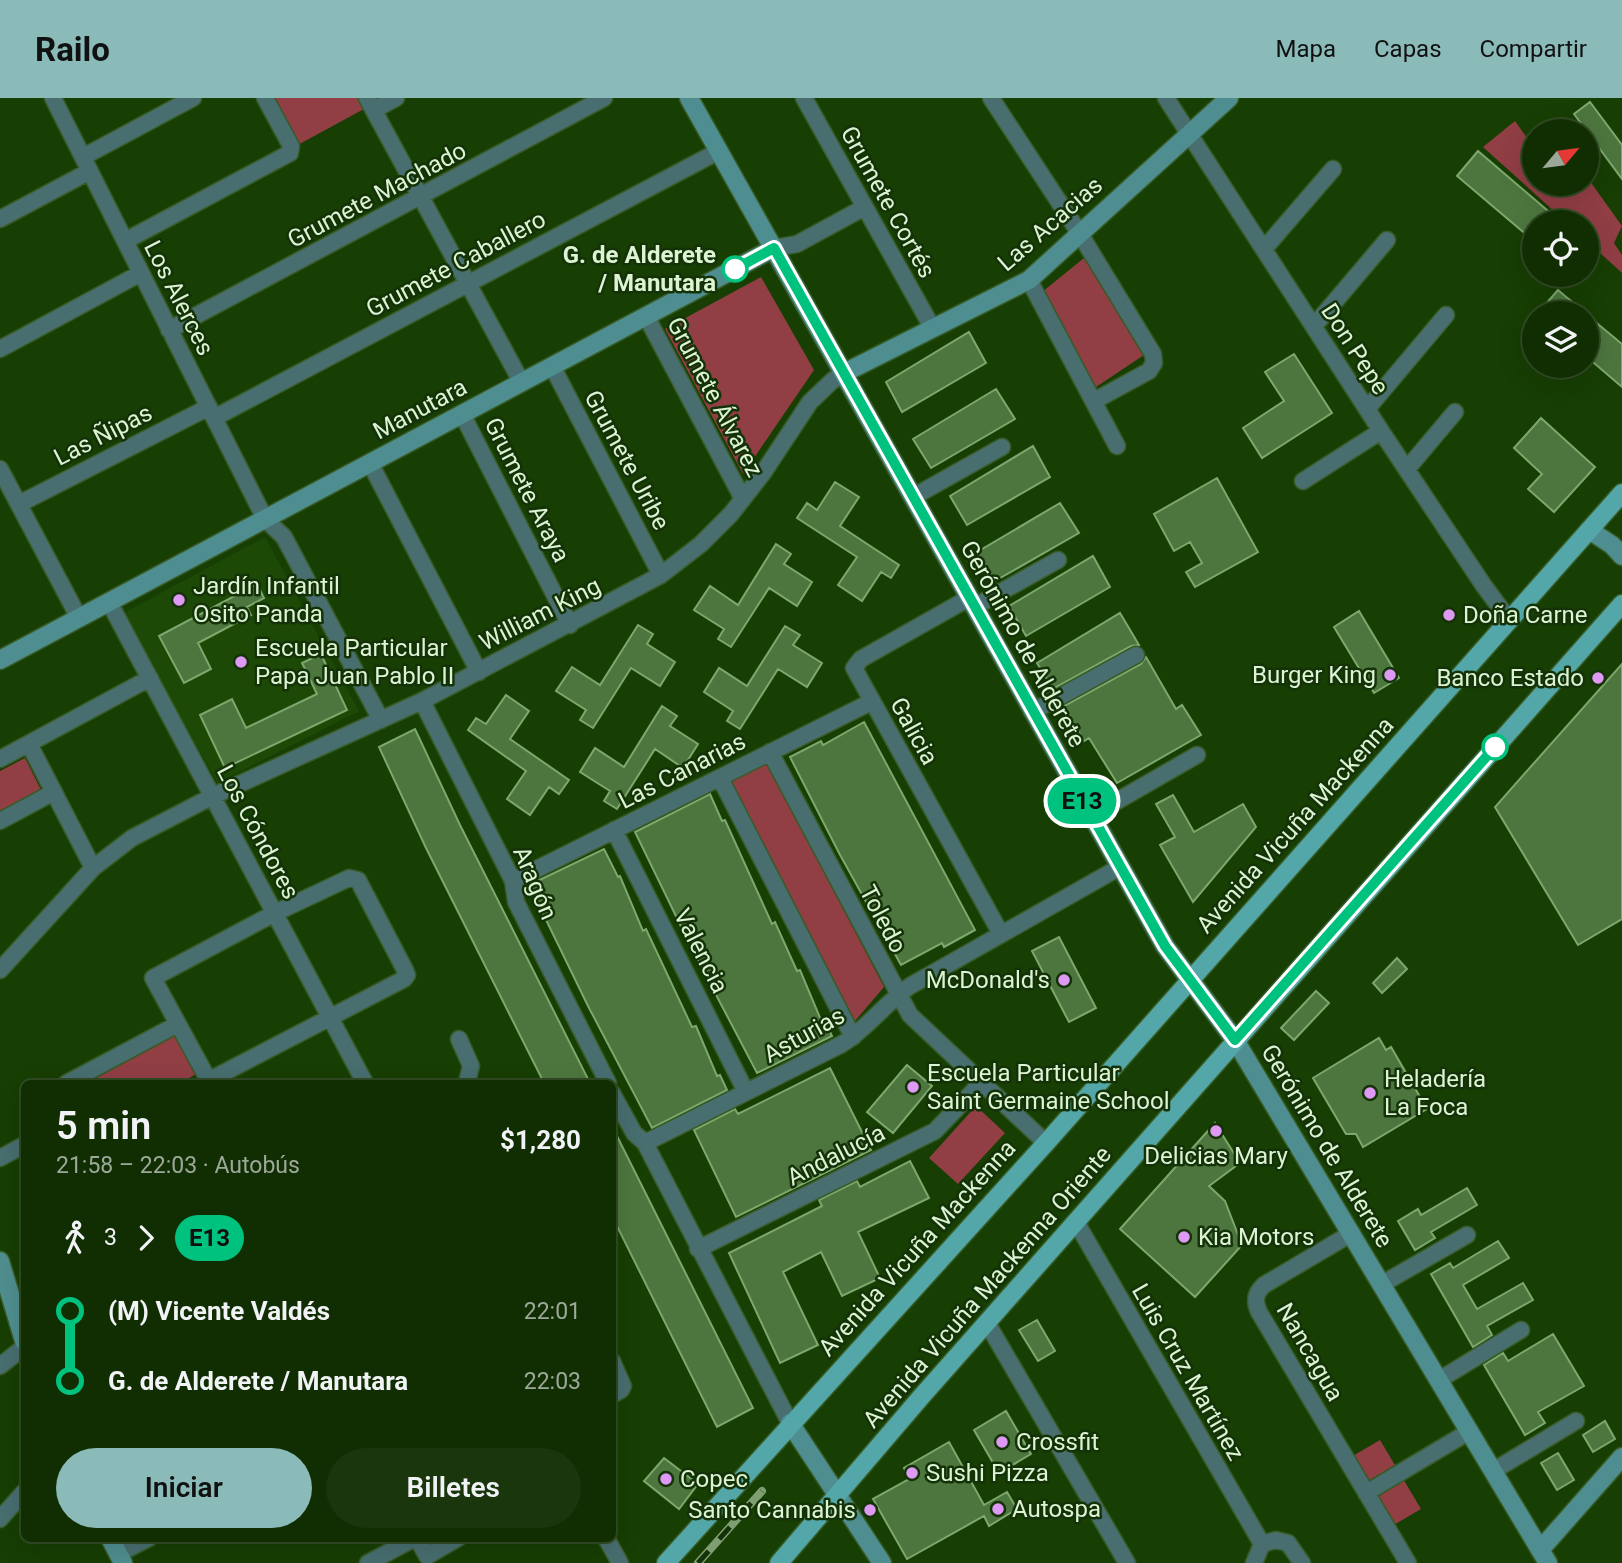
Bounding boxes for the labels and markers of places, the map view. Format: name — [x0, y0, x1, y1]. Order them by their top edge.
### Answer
place label: G. de Alderete / Manutara — [563, 241, 716, 297]
marker: G. de Alderete / Manutara — [722, 256, 748, 282]
place label: Jardín Infantil Osito Panda — [193, 572, 340, 628]
marker: Jardín Infantil Osito Panda — [171, 592, 187, 608]
place label: Doña Carne — [1463, 601, 1588, 629]
marker: Doña Carne — [1441, 607, 1457, 623]
place label: Escuela Particular Papa Juan Pablo II — [255, 634, 454, 690]
marker: Escuela Particular Papa Juan Pablo II — [233, 654, 249, 670]
place label: Burger King — [1252, 661, 1376, 689]
place label: Banco Estado — [1436, 664, 1584, 692]
marker: Burger King — [1382, 667, 1398, 683]
marker: Banco Estado — [1590, 670, 1606, 686]
unlabelled marker — [1482, 734, 1508, 760]
place label: McDonald's — [926, 966, 1050, 994]
marker: McDonald's — [1056, 972, 1072, 988]
place label: Escuela Particular Saint Germaine School — [927, 1059, 1170, 1115]
place label: Heladería La Foca — [1384, 1065, 1486, 1121]
marker: Escuela Particular Saint Germaine School — [905, 1079, 921, 1095]
marker: Heladería La Foca — [1362, 1085, 1378, 1101]
marker: Delicias Mary — [1208, 1123, 1224, 1139]
place label: Delicias Mary — [1144, 1142, 1288, 1170]
place label: Kia Motors — [1198, 1223, 1314, 1251]
marker: Kia Motors — [1176, 1229, 1192, 1245]
place label: Crossfit — [1016, 1428, 1099, 1456]
marker: Crossfit — [994, 1434, 1010, 1450]
place label: Sushi Pizza — [926, 1459, 1049, 1487]
place label: Copec — [680, 1465, 748, 1493]
marker: Sushi Pizza — [904, 1465, 920, 1481]
marker: Copec — [658, 1471, 674, 1487]
place label: Autospa — [1012, 1495, 1101, 1523]
place label: Santo Cannabis — [688, 1496, 856, 1524]
marker: Autospa — [990, 1501, 1006, 1517]
marker: Santo Cannabis — [862, 1502, 878, 1518]

